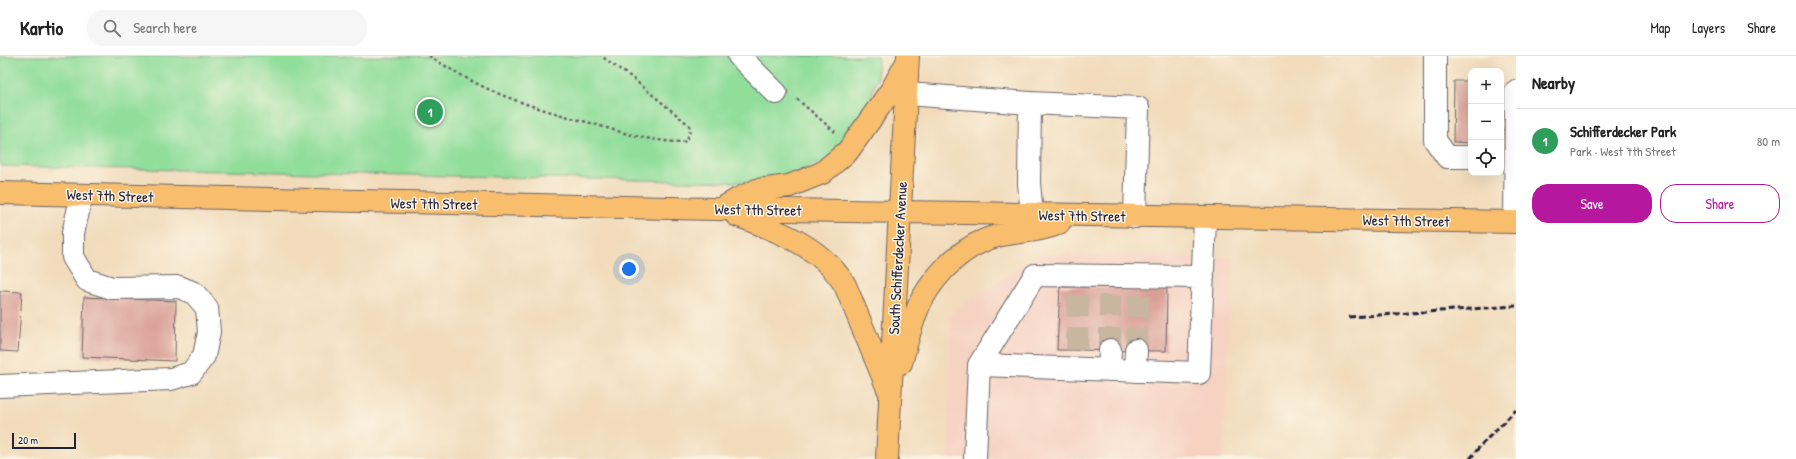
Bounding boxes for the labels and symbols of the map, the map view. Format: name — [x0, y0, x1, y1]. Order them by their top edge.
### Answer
pin: 1 — [417, 97, 443, 127]
street label: South Schifferdecker Avenue — [883, 181, 912, 335]
street label: West 7th Street — [66, 183, 155, 208]
street label: West 7th Street — [390, 192, 478, 215]
street label: West 7th Street — [714, 198, 802, 221]
street label: West 7th Street — [1038, 204, 1126, 227]
street label: West 7th Street — [1362, 209, 1450, 232]
your location — [619, 259, 639, 279]
scale bar — [12, 431, 76, 450]

